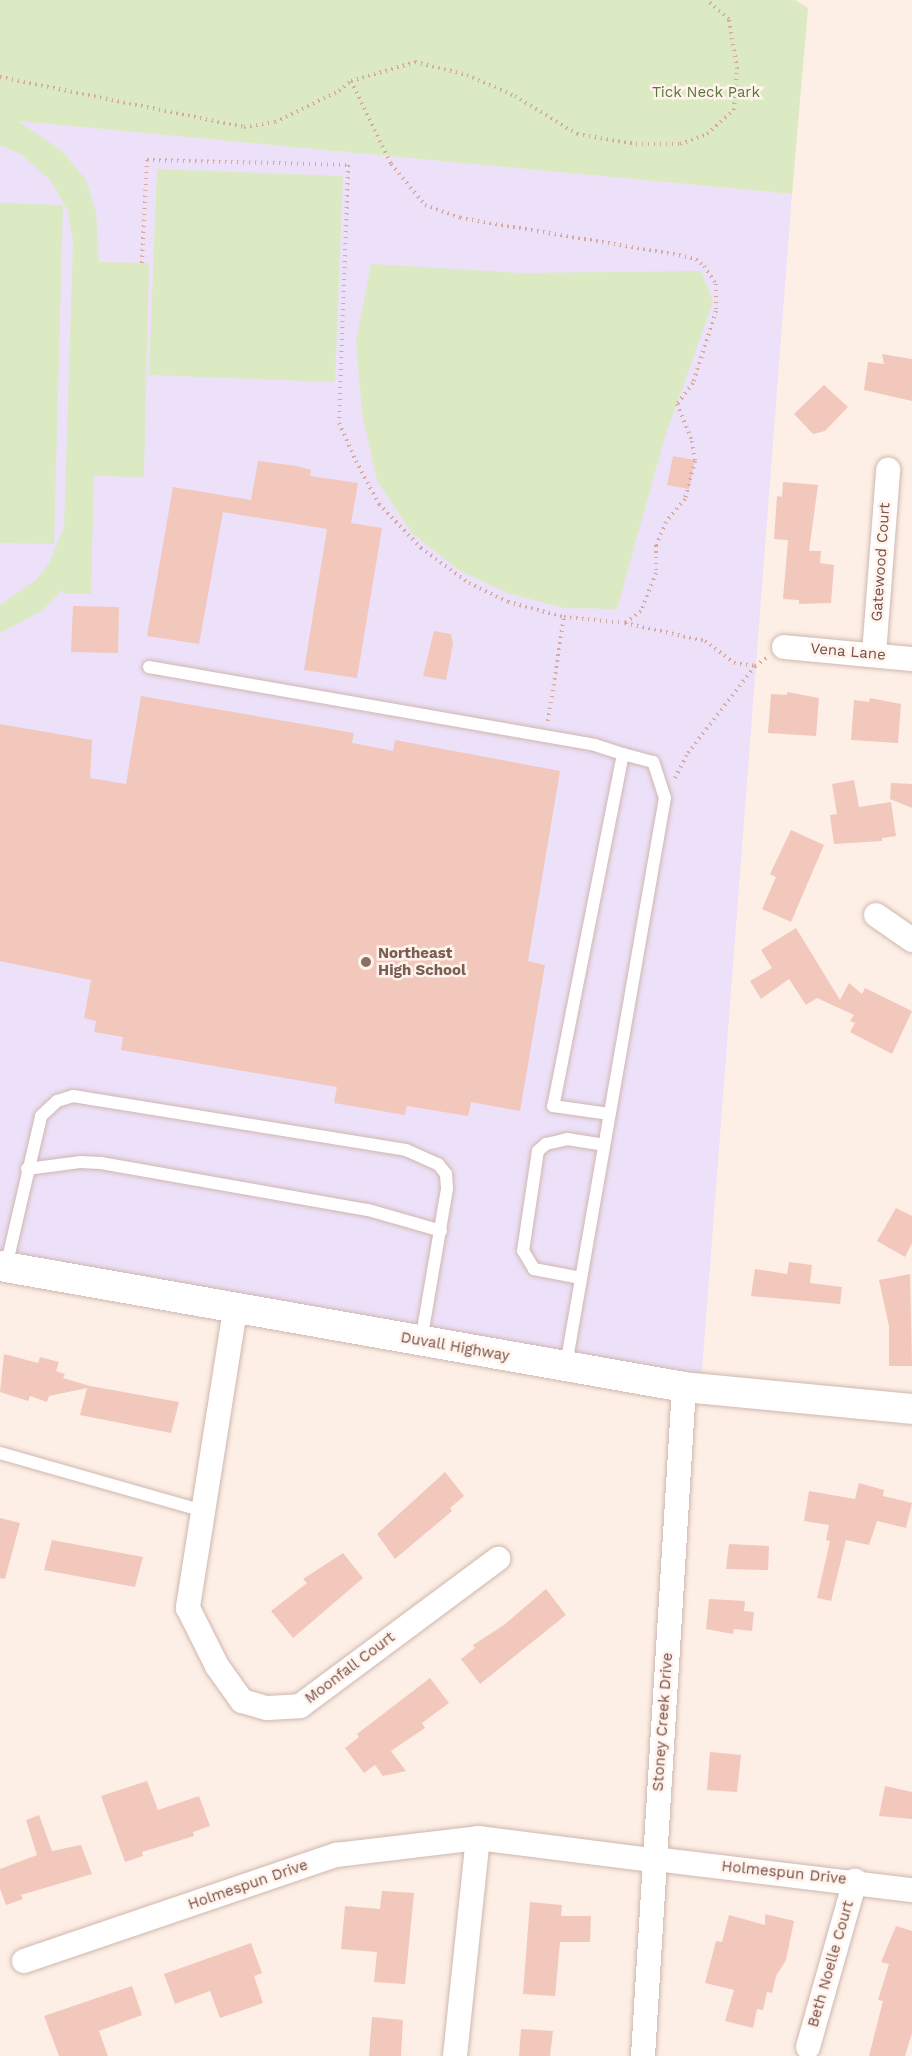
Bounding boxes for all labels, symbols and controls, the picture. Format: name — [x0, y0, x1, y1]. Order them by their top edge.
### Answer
park label: Tick Neck Park — [652, 84, 760, 102]
street label: Gatewood Court — [868, 502, 894, 622]
street label: Vena Lane — [809, 640, 887, 664]
place label: Northeast High School — [378, 944, 466, 979]
marker: Northeast High School — [359, 955, 373, 969]
street label: Duvall Highway — [399, 1329, 511, 1365]
street label: Moonfall Court — [301, 1628, 399, 1708]
street label: Stoney Creek Drive — [649, 1652, 677, 1792]
street label: Holmespun Drive — [186, 1856, 310, 1914]
street label: Holmespun Drive — [721, 1857, 847, 1889]
street label: Beth Noelle Court — [804, 1899, 858, 2029]

